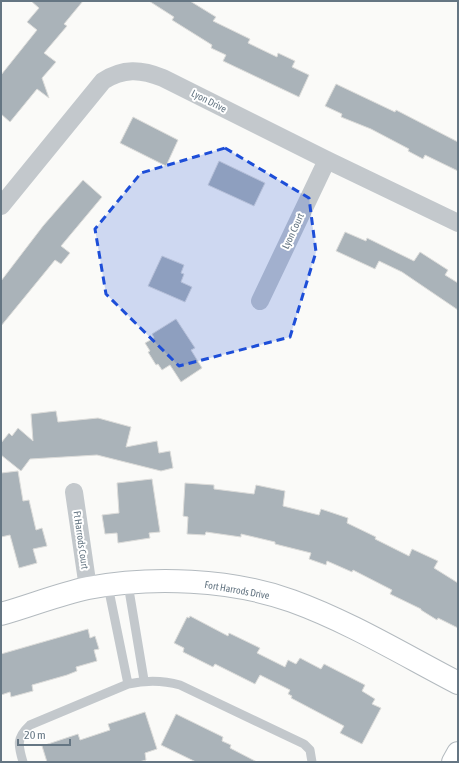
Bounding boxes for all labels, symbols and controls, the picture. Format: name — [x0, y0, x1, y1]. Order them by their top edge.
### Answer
street label: Lyon Drive — [190, 87, 229, 115]
street label: Lyon Court — [280, 211, 306, 251]
street label: Ft Harrods Court — [71, 510, 91, 570]
street label: Fort Harrods Drive — [204, 579, 271, 601]
scale bar — [18, 721, 70, 747]
text: 20 m — [24, 728, 46, 742]

